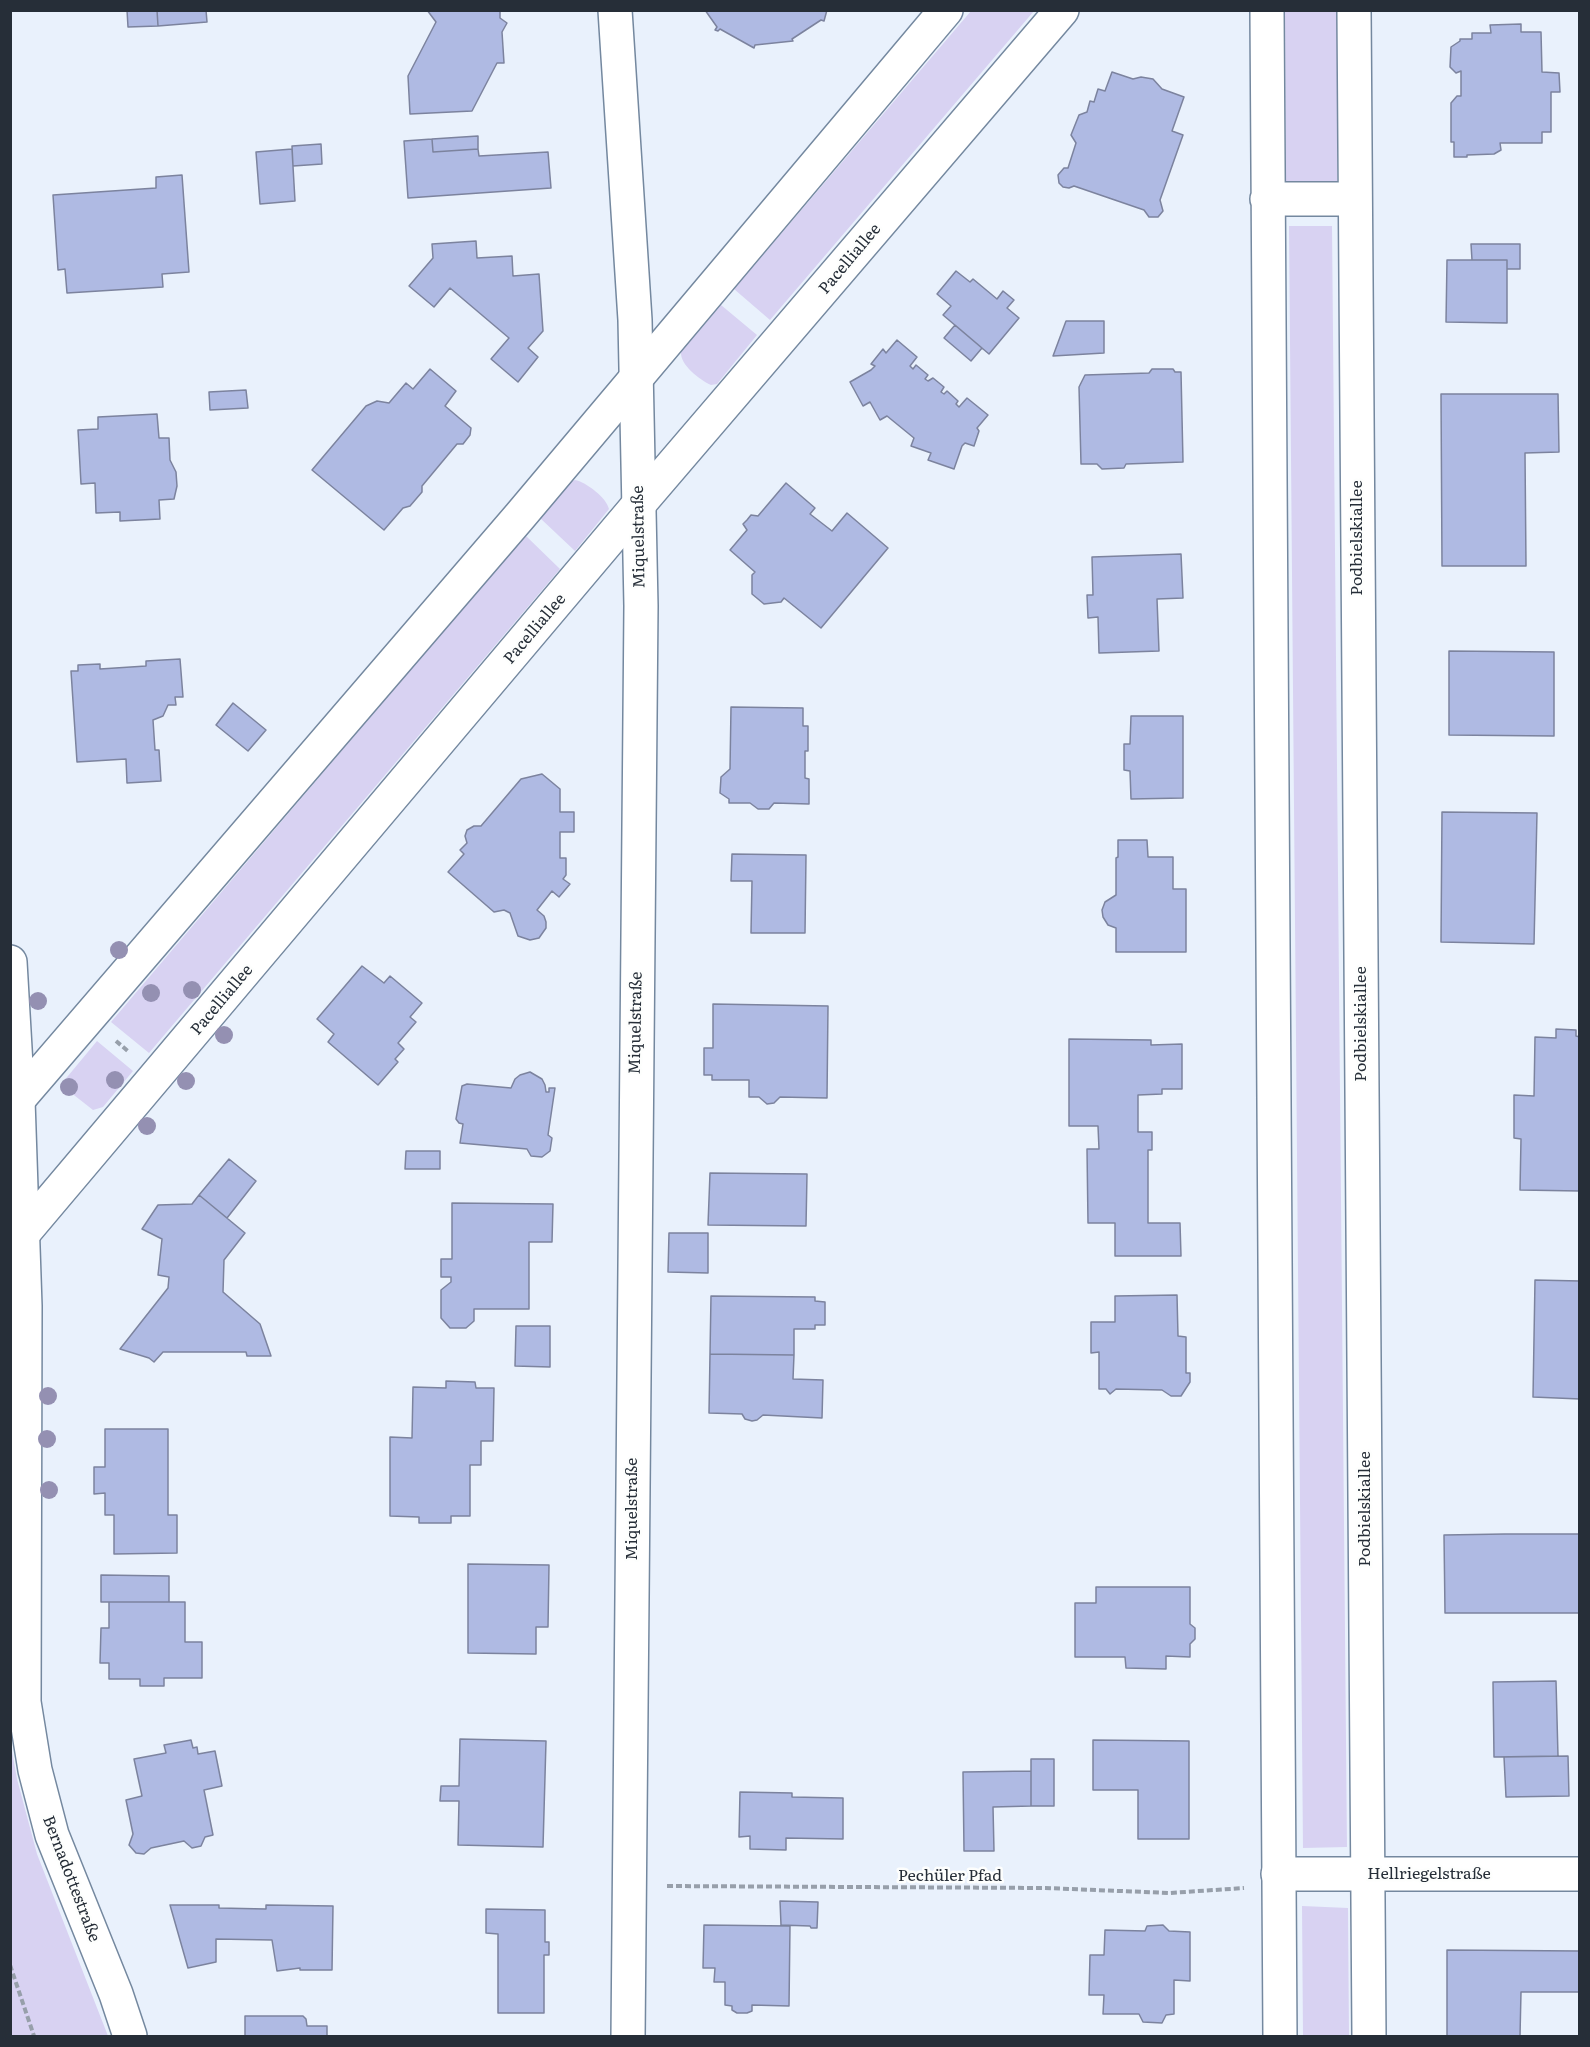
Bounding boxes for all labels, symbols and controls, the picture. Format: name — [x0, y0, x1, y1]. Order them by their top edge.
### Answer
street label: Pacelliallee — [815, 220, 885, 298]
street label: Podbielskiallee — [1347, 480, 1367, 596]
street label: Miquelstraße — [629, 485, 649, 589]
street label: Pacelliallee — [500, 590, 570, 668]
street label: Pacelliallee — [187, 961, 257, 1039]
street label: Podbielskiallee — [1351, 966, 1371, 1082]
street label: Miquelstraße — [626, 971, 646, 1075]
street label: Podbielskiallee — [1355, 1451, 1375, 1567]
street label: Miquelstraße — [622, 1458, 642, 1560]
street label: Bernadottestraße — [38, 1813, 104, 1945]
street label: Hellriegelstraße — [1367, 1864, 1491, 1884]
street label: Pechüler Pfad — [898, 1866, 1002, 1886]

